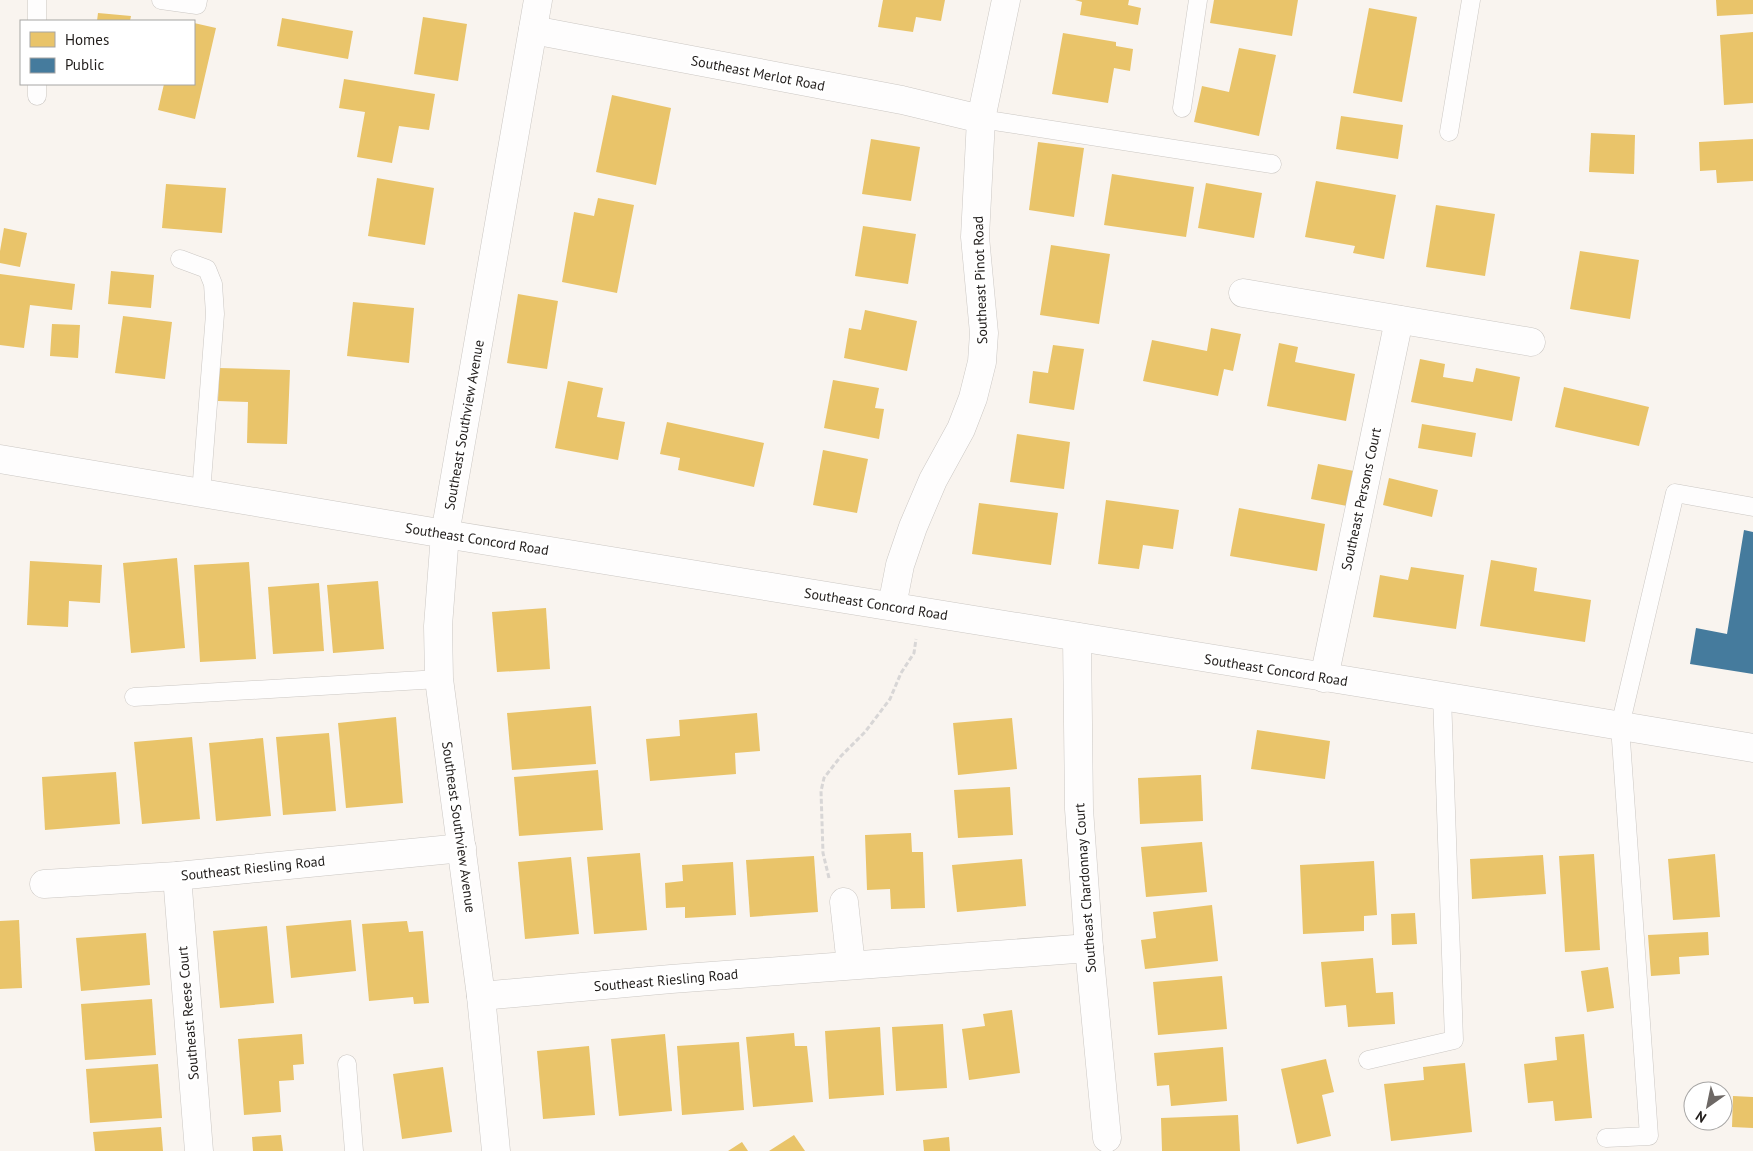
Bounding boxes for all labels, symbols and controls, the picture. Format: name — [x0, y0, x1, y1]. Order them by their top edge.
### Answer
legend — [20, 20, 195, 85]
text: Homes — [65, 30, 109, 49]
street label: Southeast Merlot Road — [690, 51, 826, 95]
text: Public — [65, 55, 104, 74]
street label: Southeast Pinot Road — [969, 216, 991, 344]
street label: Southeast Southview Avenue — [440, 338, 488, 512]
street label: Southeast Persons Court — [1337, 426, 1385, 572]
street label: Southeast Concord Road — [404, 519, 550, 559]
street label: Southeast Concord Road — [803, 584, 949, 624]
street label: Southeast Concord Road — [1203, 650, 1349, 690]
street label: Southeast Southview Avenue — [438, 740, 480, 914]
street label: Southeast Chardonnay Court — [1070, 802, 1100, 974]
street label: Southeast Riesling Road — [180, 851, 326, 885]
street label: Southeast Reese Court — [173, 945, 203, 1081]
street label: Southeast Riesling Road — [593, 965, 739, 995]
north arrow — [1683, 1081, 1733, 1131]
text: N — [1692, 1107, 1710, 1127]

